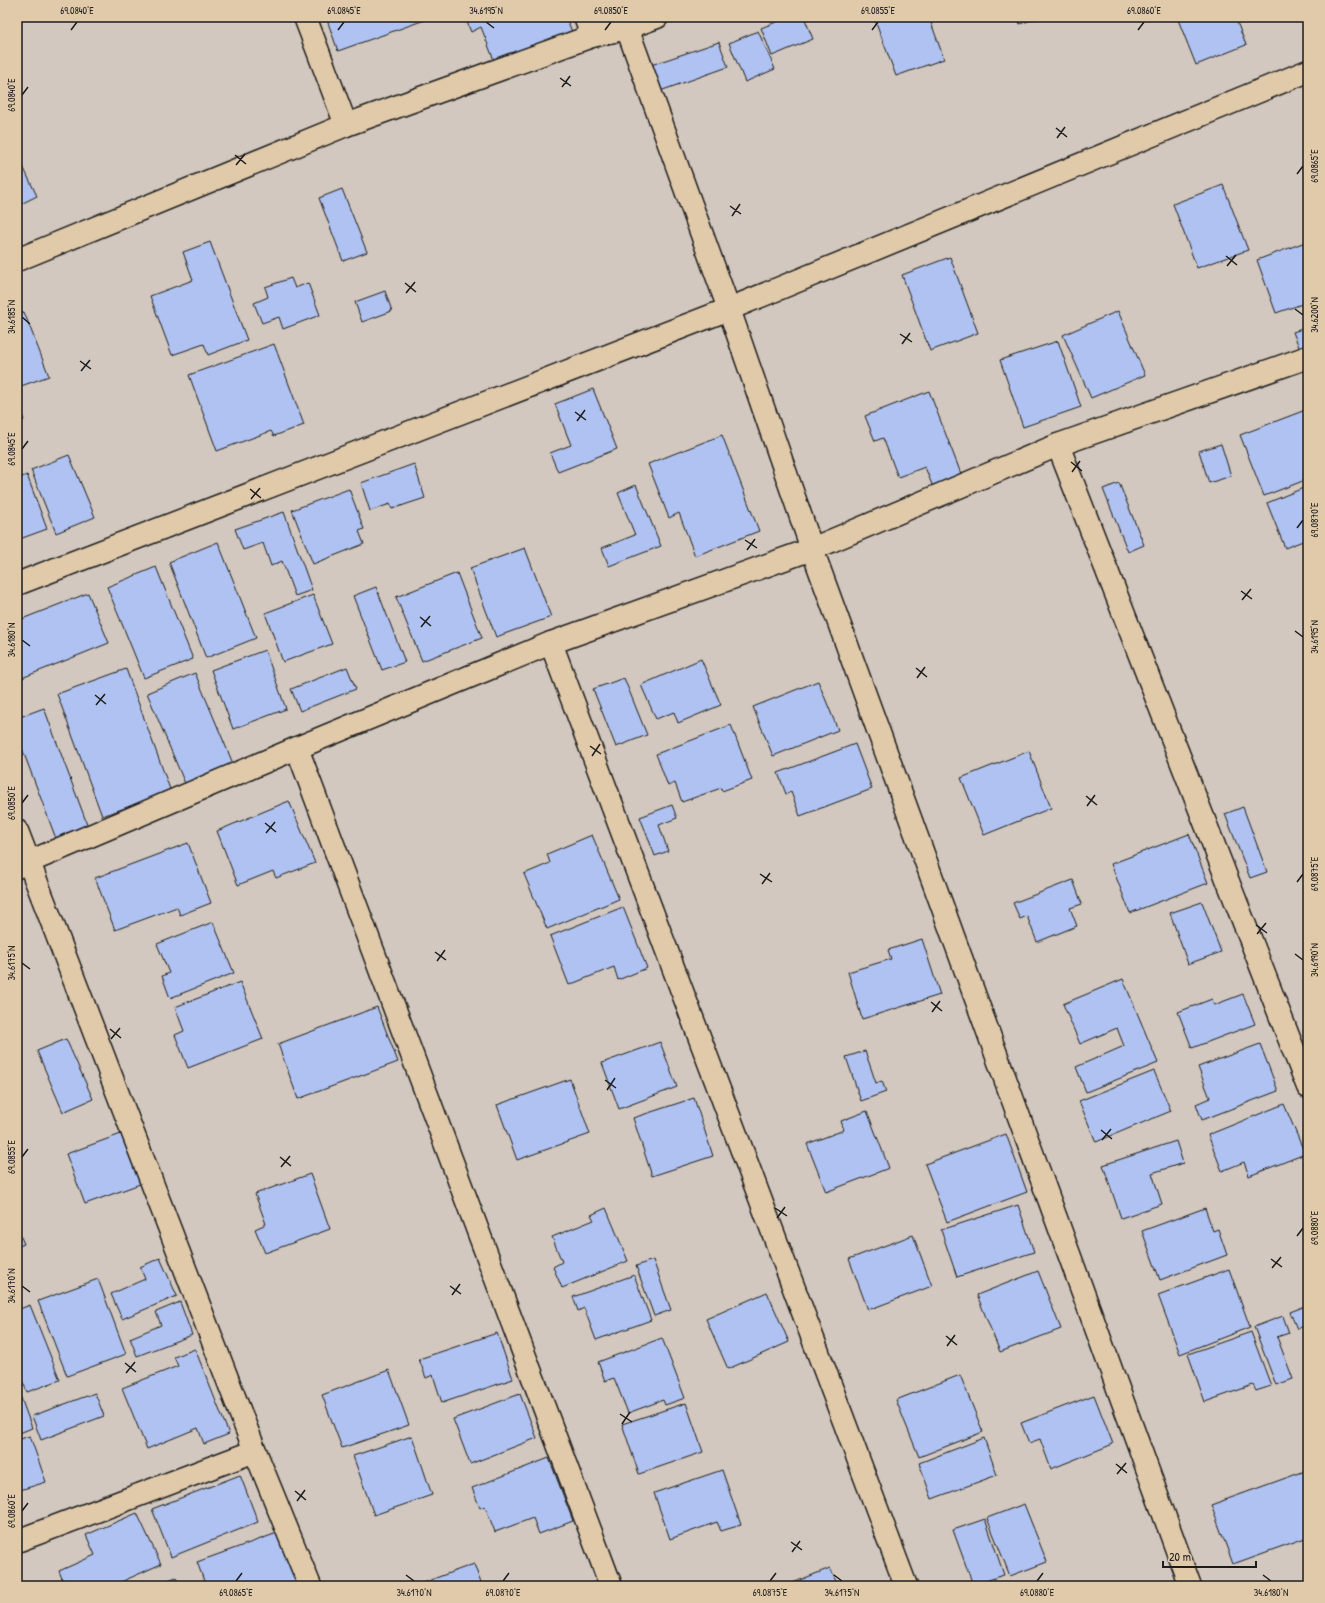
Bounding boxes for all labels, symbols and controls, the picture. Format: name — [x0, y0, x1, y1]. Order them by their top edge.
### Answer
text: 69.0840°E — [60, 4, 94, 17]
text: 69.0845°E — [327, 4, 361, 17]
text: 34.6195°N — [469, 4, 503, 17]
text: 69.0850°E — [594, 4, 629, 17]
text: 69.0855°E — [861, 4, 895, 17]
text: 69.0860°E — [1127, 4, 1161, 17]
text: 69.0840°E — [5, 78, 18, 112]
text: 69.0865°E — [1308, 149, 1321, 183]
text: 34.6200°N — [1308, 297, 1321, 333]
text: 34.6185°N — [5, 300, 18, 334]
text: 69.0845°E — [5, 432, 18, 466]
text: 69.0870°E — [1308, 502, 1321, 537]
text: 34.6195°N — [1308, 620, 1321, 654]
text: 34.6180°N — [5, 623, 18, 657]
text: 69.0850°E — [5, 785, 18, 820]
text: 69.0875°E — [1308, 856, 1321, 891]
text: 34.6190°N — [1308, 943, 1321, 977]
text: 34.6175°N — [5, 946, 18, 980]
text: 69.0855°E — [5, 1140, 18, 1174]
text: 69.0880°E — [1308, 1210, 1321, 1245]
text: 34.6170°N — [5, 1268, 18, 1304]
text: 69.0860°E — [5, 1494, 18, 1528]
scale bar — [1163, 1543, 1256, 1569]
text: 20 m — [1169, 1548, 1191, 1565]
text: 69.0865°E — [219, 1586, 253, 1599]
text: 34.6170°N — [396, 1586, 432, 1599]
text: 69.0870°E — [486, 1586, 521, 1599]
text: 69.0875°E — [753, 1586, 788, 1599]
text: 34.6175°N — [825, 1586, 859, 1599]
text: 69.0880°E — [1020, 1586, 1055, 1599]
text: 34.6180°N — [1254, 1586, 1288, 1599]

